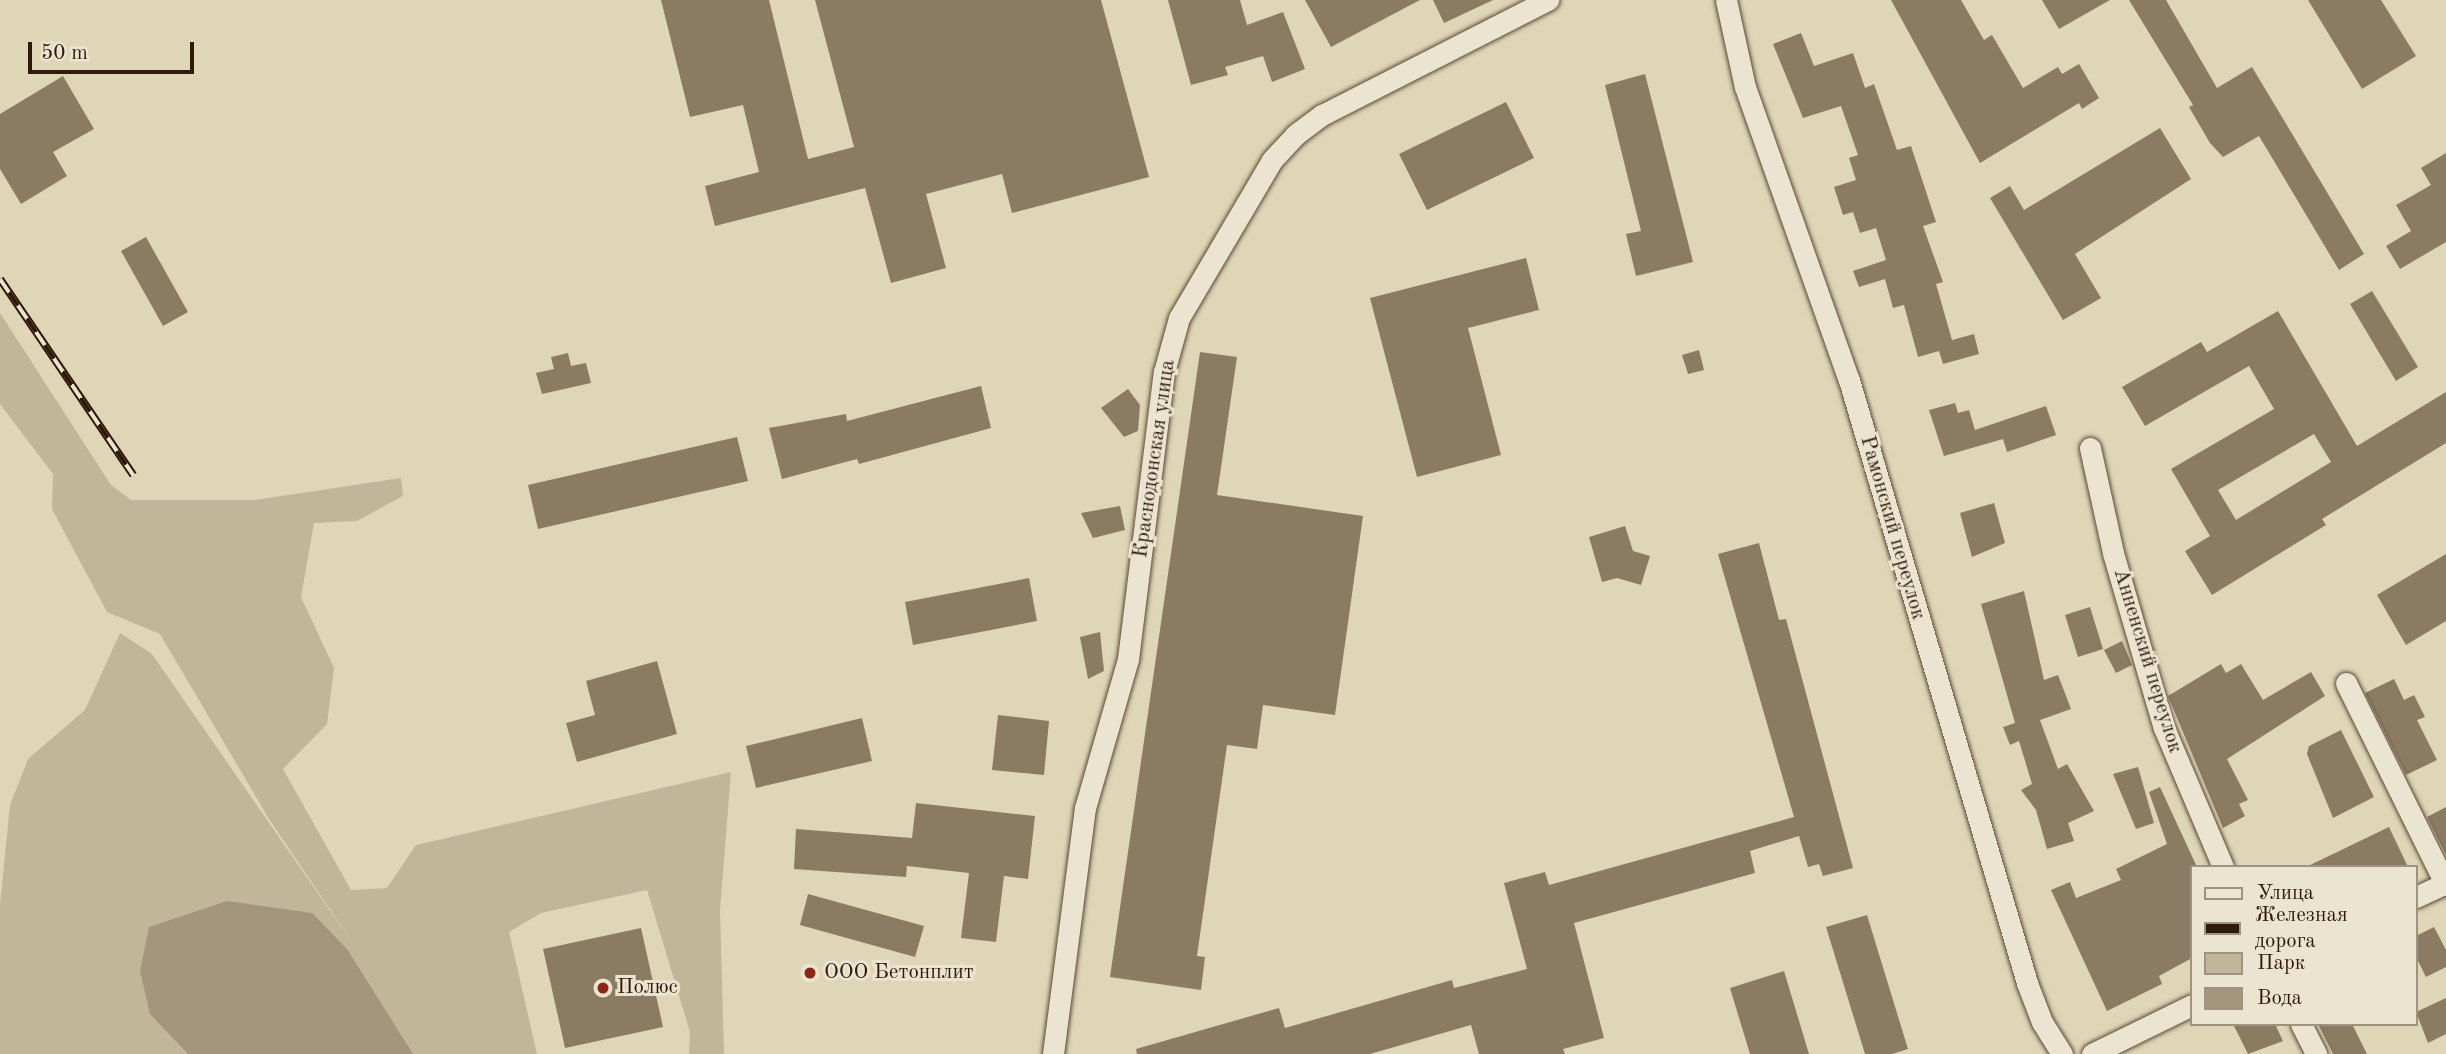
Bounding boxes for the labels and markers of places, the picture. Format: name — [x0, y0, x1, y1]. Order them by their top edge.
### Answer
place label: ООО Бетонплит — [824, 960, 974, 986]
marker: ООО Бетонплит — [802, 965, 818, 981]
place label: Полюс — [617, 975, 678, 1001]
marker: Полюс — [595, 980, 611, 996]

